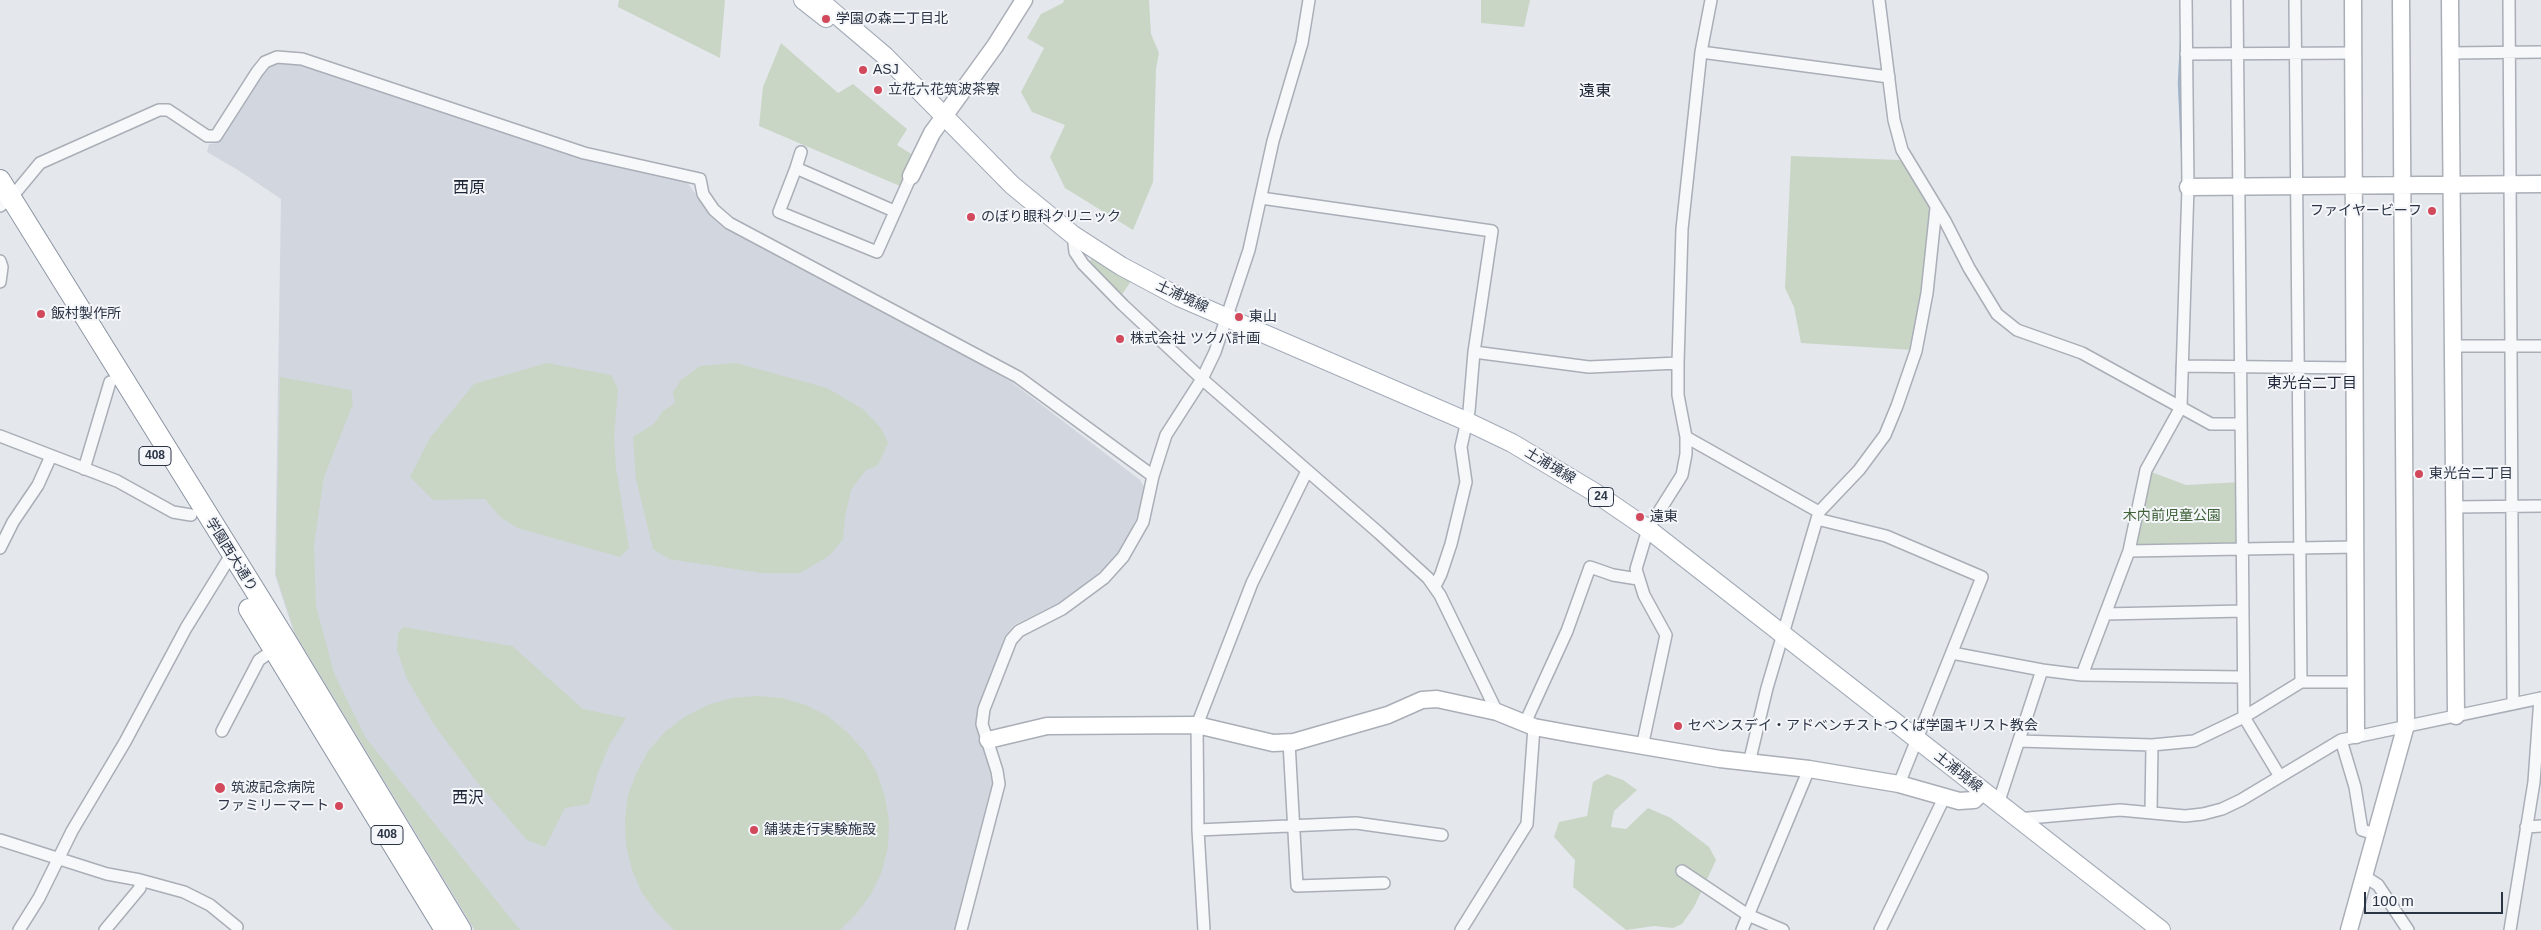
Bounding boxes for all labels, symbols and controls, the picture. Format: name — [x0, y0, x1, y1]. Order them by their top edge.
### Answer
place label: 学園の森二丁目北 — [836, 11, 948, 27]
marker: 学園の森二丁目北 — [820, 13, 832, 25]
place label: ASJ — [873, 62, 899, 78]
marker: ASJ — [857, 64, 869, 76]
place label: 立花六花筑波茶寮 — [888, 82, 1000, 98]
district label: 遠東 — [1579, 82, 1611, 102]
marker: 立花六花筑波茶寮 — [872, 84, 884, 96]
district label: 西原 — [453, 179, 485, 199]
place label: ファイヤービーフ — [2310, 203, 2422, 219]
marker: ファイヤービーフ — [2426, 205, 2438, 217]
place label: のぼり眼科クリニック — [981, 209, 1121, 225]
marker: のぼり眼科クリニック — [965, 211, 977, 223]
street label: 土浦境線 — [1153, 278, 1211, 316]
place label: 飯村製作所 — [51, 306, 121, 322]
marker: 飯村製作所 — [35, 308, 47, 320]
place label: 東山 — [1249, 309, 1277, 325]
marker: 東山 — [1233, 311, 1245, 323]
place label: 株式会社 ツクバ計画 — [1130, 331, 1260, 347]
marker: 株式会社 ツクバ計画 — [1114, 333, 1126, 345]
district label: 東光台二丁目 — [2267, 375, 2357, 393]
street label: 土浦境線 — [1522, 444, 1578, 488]
road number: 408 — [139, 446, 171, 466]
place label: 東光台二丁目 — [2429, 466, 2513, 482]
marker: 東光台二丁目 — [2413, 468, 2425, 480]
road number: 24 — [1588, 488, 1614, 507]
park label: 木内前児童公園 — [2123, 508, 2221, 524]
place label: 遠東 — [1650, 509, 1678, 525]
marker: 遠東 — [1634, 511, 1646, 523]
street label: 学園西大通り — [202, 515, 260, 595]
place label: セベンスデイ・アドベンチストつくば学園キリスト教会 — [1688, 718, 2038, 734]
marker: セベンスデイ・アドベンチストつくば学園キリスト教会 — [1672, 720, 1684, 732]
street label: 土浦境線 — [1931, 748, 1985, 796]
place label: 筑波記念病院 — [231, 780, 315, 796]
marker: 筑波記念病院 — [213, 781, 227, 795]
district label: 西沢 — [452, 789, 484, 809]
place label: ファミリーマート — [217, 798, 329, 814]
marker: ファミリーマート — [333, 800, 345, 812]
place label: 舗装走行実験施設 — [764, 822, 876, 838]
marker: 舗装走行実験施設 — [748, 824, 760, 836]
road number: 408 — [371, 826, 403, 844]
scale bar — [2366, 882, 2505, 914]
text: 100 m — [2372, 892, 2414, 909]

